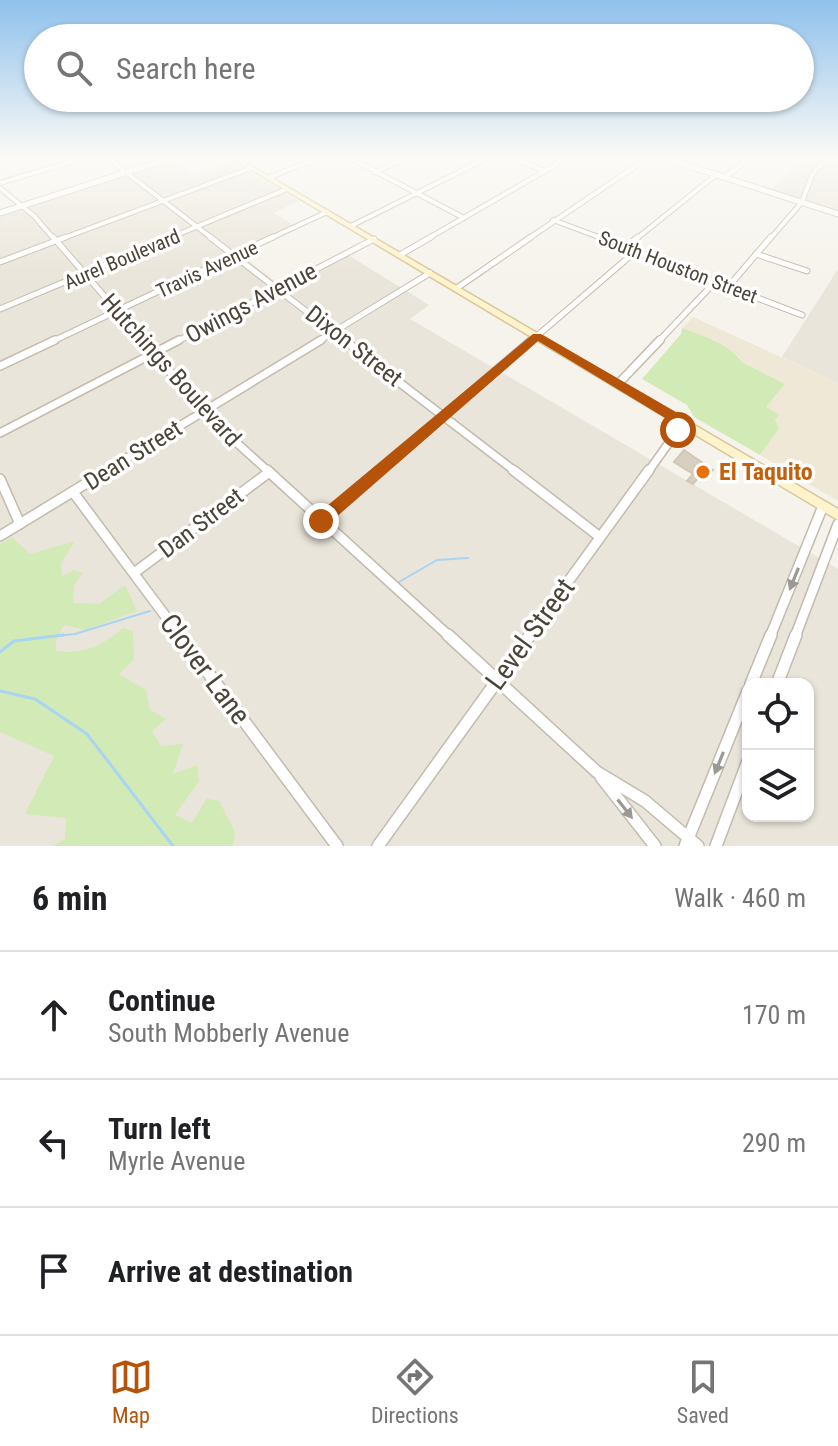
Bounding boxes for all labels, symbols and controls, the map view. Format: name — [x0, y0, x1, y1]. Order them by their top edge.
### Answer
search box — [24, 24, 814, 112]
icon: search — [52, 46, 96, 90]
text: Search here — [116, 51, 256, 86]
street label: Aurel Boulevard — [60, 224, 184, 294]
street label: South Houston Street — [595, 226, 761, 308]
street label: Travis Avenue — [152, 235, 262, 303]
street label: Owings Avenue — [181, 257, 321, 349]
street label: Hutchings Boulevard — [95, 288, 247, 452]
street label: Dixon Street — [300, 300, 408, 392]
route start — [660, 412, 696, 448]
street label: Dean Street — [79, 414, 187, 496]
place label: El Taquito — [719, 458, 813, 486]
marker: El Taquito — [694, 463, 712, 481]
street label: Dan Street — [153, 482, 249, 564]
route end — [303, 503, 339, 539]
one-way arrow — [787, 567, 800, 591]
street label: Level Street — [479, 572, 581, 696]
street label: Clover Lane — [153, 607, 257, 731]
map controls — [742, 678, 814, 822]
button: locate — [742, 678, 814, 750]
button: layers — [742, 750, 814, 822]
one-way arrow — [712, 751, 725, 775]
one-way arrow — [617, 799, 633, 819]
text: 6 min — [32, 878, 108, 918]
text: Walk · 460 m — [674, 883, 806, 913]
text: Continue — [108, 983, 215, 1018]
icon: ahead — [32, 993, 76, 1037]
text: 170 m — [742, 1000, 806, 1030]
text: South Mobberly Avenue — [108, 1018, 349, 1048]
text: Turn left — [108, 1111, 211, 1146]
icon: left — [32, 1121, 76, 1165]
text: 290 m — [742, 1128, 806, 1158]
text: Myrle Avenue — [108, 1146, 245, 1176]
icon: arrive — [32, 1249, 76, 1293]
text: Arrive at destination — [108, 1254, 353, 1289]
tab: Map — [109, 1355, 153, 1428]
tab: Directions — [371, 1355, 459, 1428]
tab: Saved — [677, 1355, 729, 1428]

